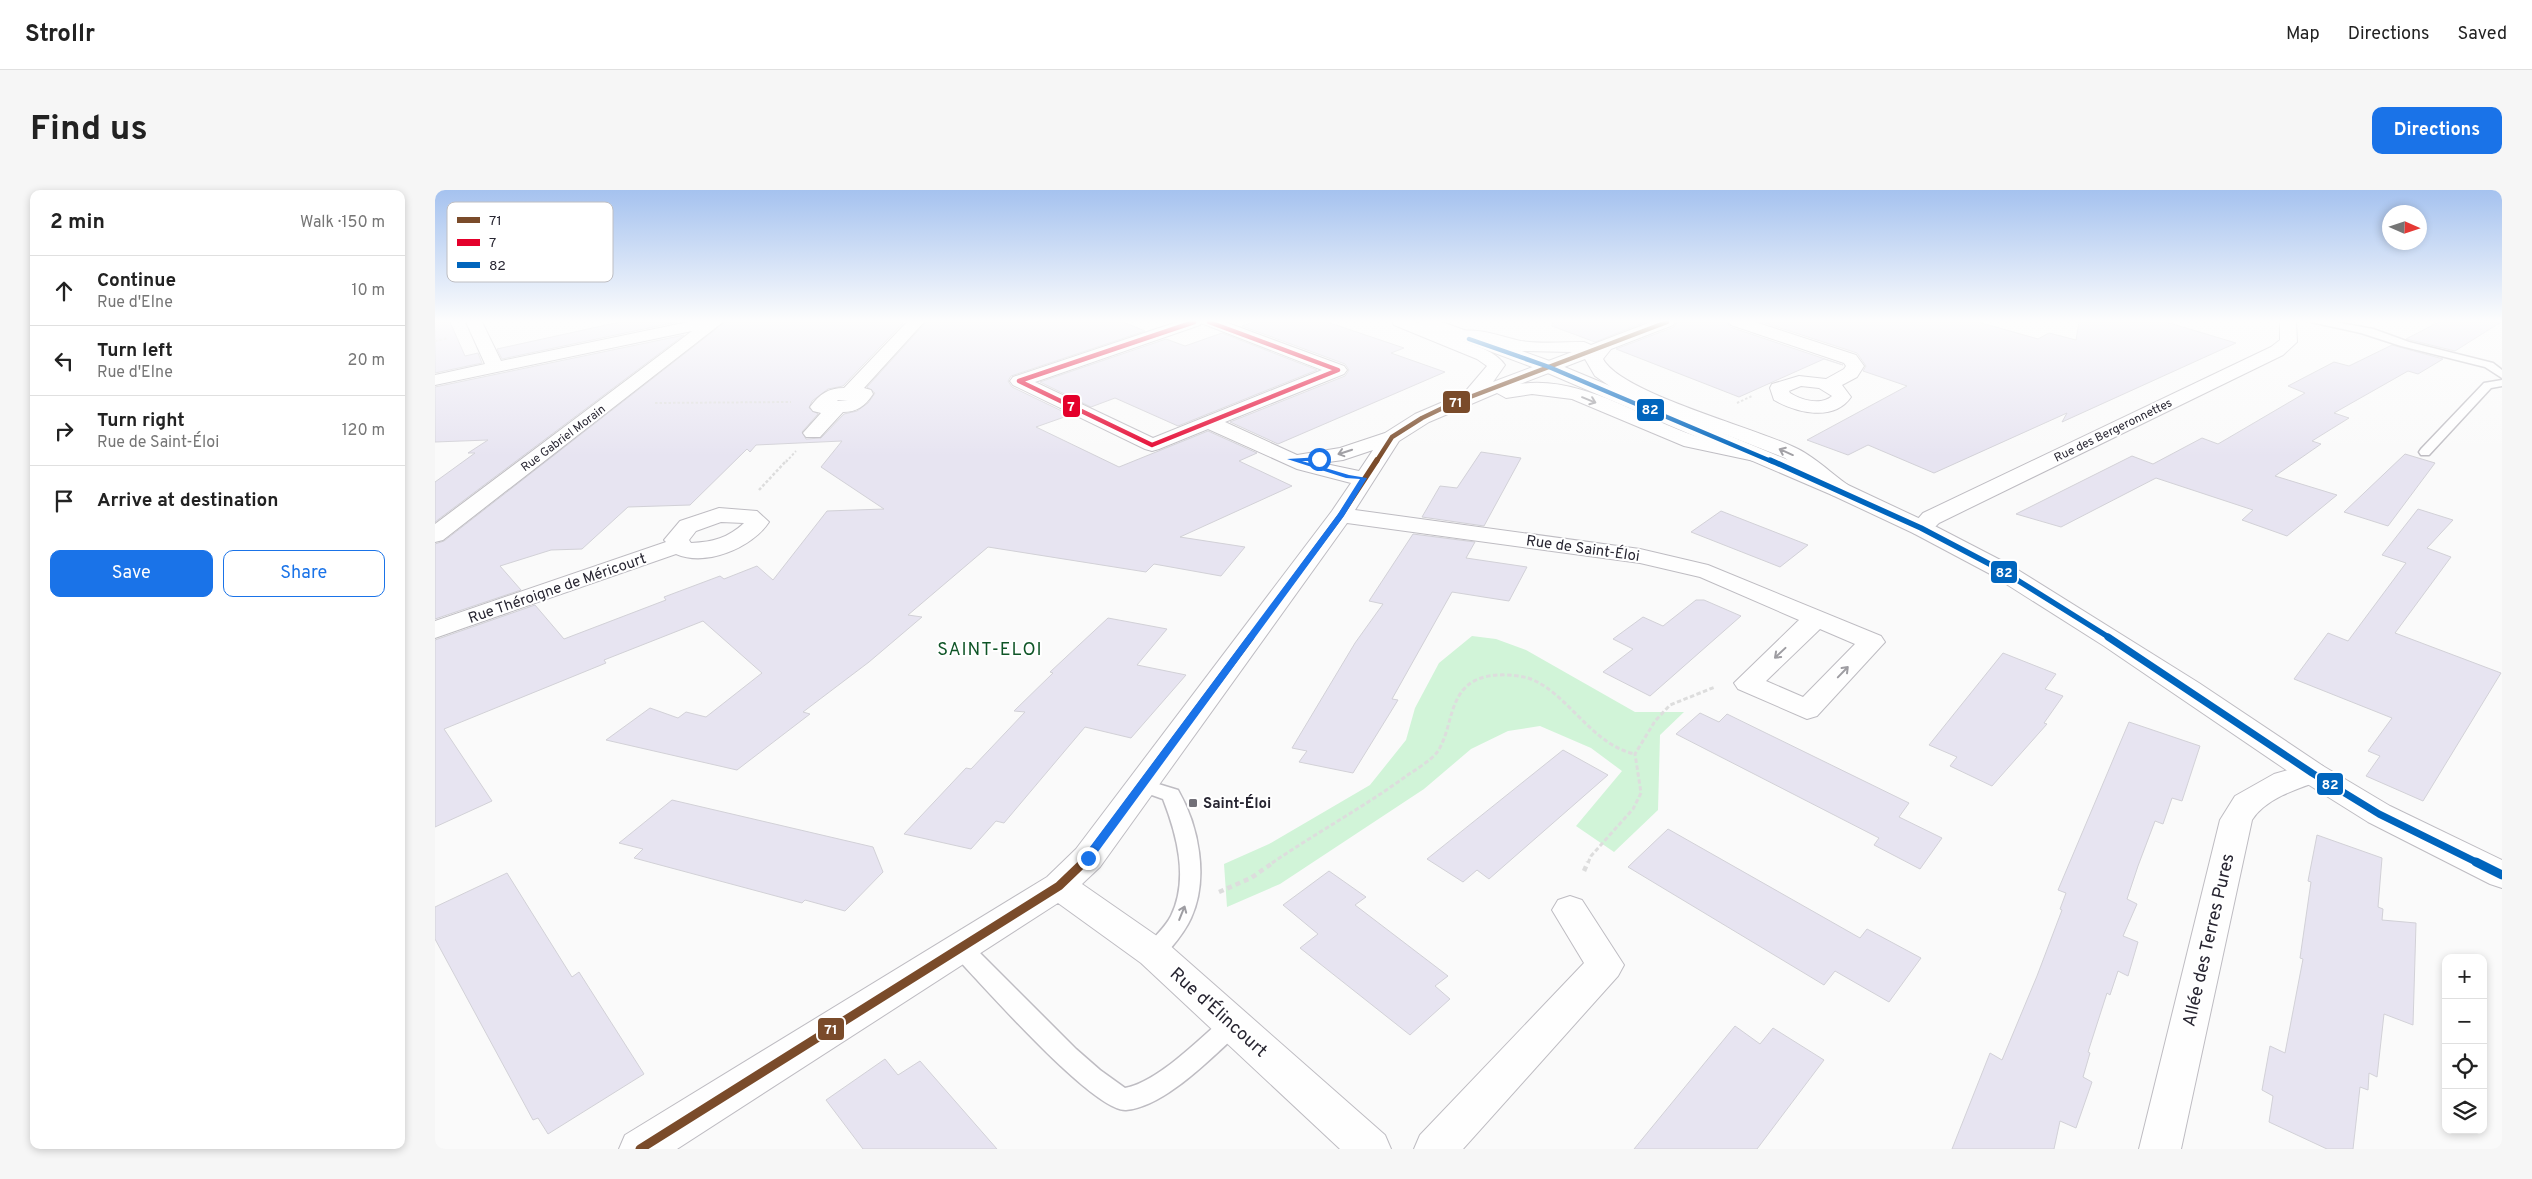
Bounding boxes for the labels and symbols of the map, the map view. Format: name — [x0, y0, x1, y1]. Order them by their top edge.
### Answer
legend — [447, 202, 613, 282]
north arrow — [2382, 205, 2427, 250]
text: 71 — [489, 213, 502, 230]
text: 7 — [489, 235, 496, 252]
text: 82 — [489, 258, 506, 275]
line badge: 71 — [1442, 390, 1471, 414]
line badge: 7 — [1062, 394, 1081, 418]
text: 71 — [1449, 395, 1463, 412]
one-way arrow — [1581, 395, 1596, 405]
street label: Rue des Bergeronnettes — [2052, 395, 2175, 466]
line badge: 82 — [1636, 398, 1665, 422]
text: 7 — [1067, 399, 1075, 416]
street label: Rue Gabriel Morain — [518, 402, 609, 476]
text: 82 — [1641, 402, 1659, 419]
one-way arrow — [1779, 446, 1794, 456]
route start — [1308, 448, 1331, 471]
one-way arrow — [1338, 448, 1354, 458]
street label: Rue de Saint-Éloi — [1525, 531, 1641, 567]
street label: Rue Théroigne de Méricourt — [466, 550, 649, 629]
line badge: 82 — [1990, 560, 2018, 584]
text: 82 — [1995, 565, 2013, 582]
district label: SAINT-ELOI — [937, 639, 1043, 662]
one-way arrow — [1774, 647, 1786, 659]
one-way arrow — [1837, 666, 1850, 678]
line badge: 82 — [2316, 772, 2344, 796]
text: 82 — [2321, 777, 2339, 794]
place label: Saint-Éloi — [1203, 794, 1271, 814]
marker: Saint-Éloi — [1187, 797, 1199, 809]
route end — [1077, 847, 1100, 870]
street label: Allée des Terres Pures — [2178, 851, 2241, 1029]
one-way arrow — [1178, 906, 1187, 921]
street label: Rue d'Élincourt — [1164, 962, 1273, 1063]
line badge: 71 — [817, 1017, 845, 1041]
text: 71 — [824, 1022, 838, 1039]

